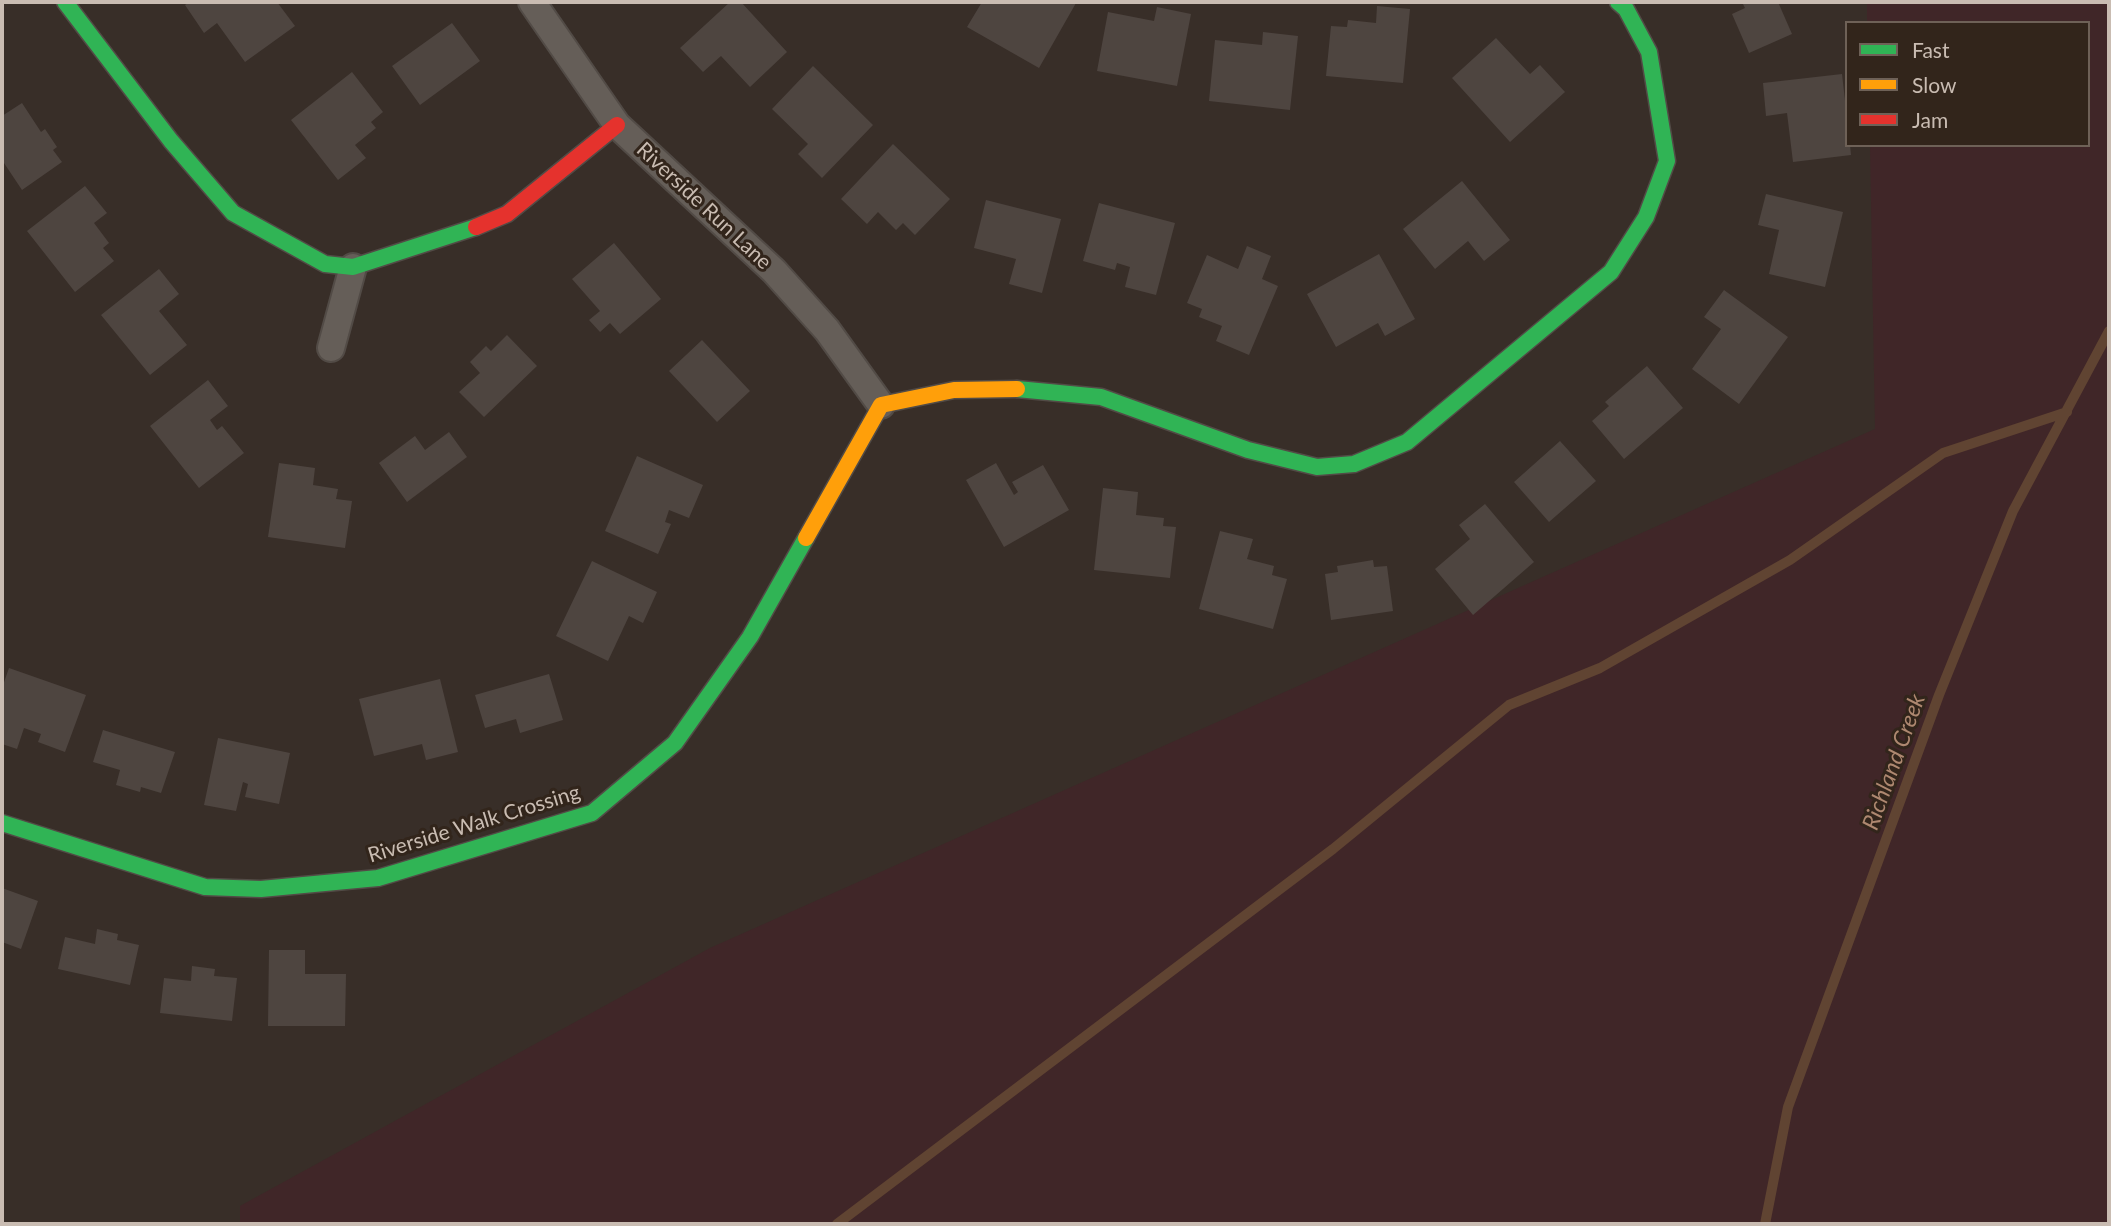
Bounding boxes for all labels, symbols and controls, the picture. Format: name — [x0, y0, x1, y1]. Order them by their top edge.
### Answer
legend — [1845, 21, 2090, 147]
text: Fast — [1912, 37, 1949, 62]
text: Slow — [1912, 72, 1956, 97]
text: Jam — [1912, 107, 1948, 132]
street label: Riverside Run Lane — [631, 137, 777, 275]
water label: Richland Creek — [1857, 690, 1931, 834]
street label: Riverside Walk Crossing — [365, 780, 583, 868]

